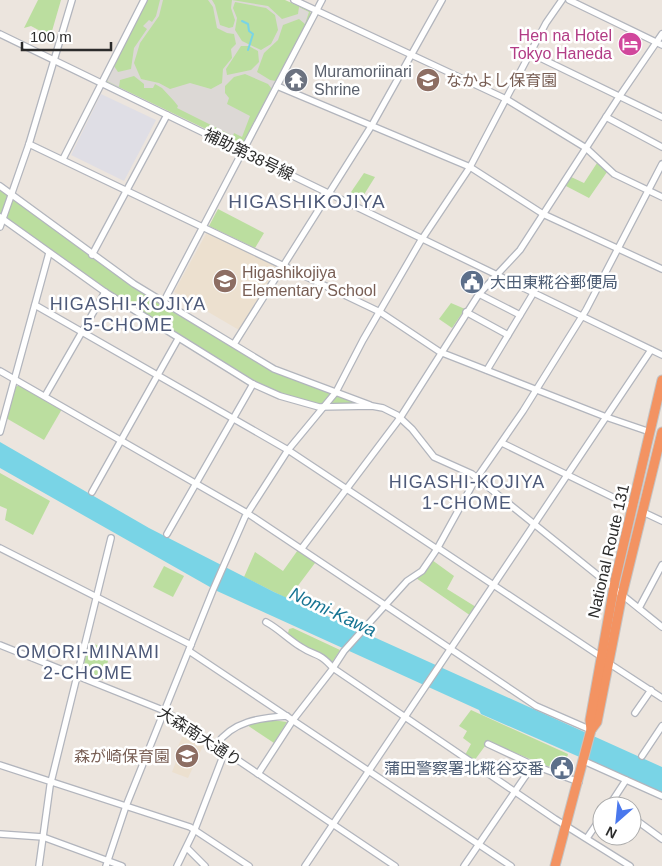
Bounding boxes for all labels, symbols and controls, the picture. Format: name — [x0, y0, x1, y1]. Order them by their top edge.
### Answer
scale bar — [22, 20, 111, 52]
place label: Hen na Hotel Tokyo Haneda — [510, 27, 612, 62]
text: 100 m — [30, 28, 72, 45]
hotel icon: Hen na Hotel Tokyo Haneda — [617, 31, 643, 57]
place label: Muramoriinari Shrine — [314, 63, 412, 98]
temple icon: Muramoriinari Shrine — [283, 67, 309, 93]
school or university icon: なかよし保育園 — [415, 67, 441, 93]
place label: なかよし保育園 — [446, 72, 557, 89]
street label: 補助第38号線 — [201, 125, 296, 184]
district label: HIGASHIKOJIYA — [228, 191, 386, 212]
place label: Higashikojiya Elementary School — [242, 264, 376, 299]
school or university icon: Higashikojiya Elementary School — [212, 268, 238, 294]
public building icon: 大田東糀谷郵便局 — [459, 269, 485, 295]
place label: 大田東糀谷郵便局 — [490, 274, 618, 291]
district label: HIGASHI-KOJIYA 5-CHOME — [50, 294, 206, 335]
district label: HIGASHI-KOJIYA 1-CHOME — [389, 472, 545, 513]
street label: National Route 131 — [585, 482, 632, 620]
water label: Nomi-Kawa — [287, 583, 379, 641]
district label: OMORI-MINAMI 2-CHOME — [16, 642, 160, 683]
street label: 大森南大通り — [155, 703, 245, 770]
school or university icon: 森が崎保育園 — [174, 743, 200, 769]
place label: 森が崎保育園 — [74, 748, 170, 765]
public building icon: 蒲田警察署北糀谷交番 — [549, 755, 575, 781]
place label: 蒲田警察署北糀谷交番 — [384, 760, 544, 777]
north arrow — [592, 796, 642, 846]
text: N — [603, 823, 619, 842]

